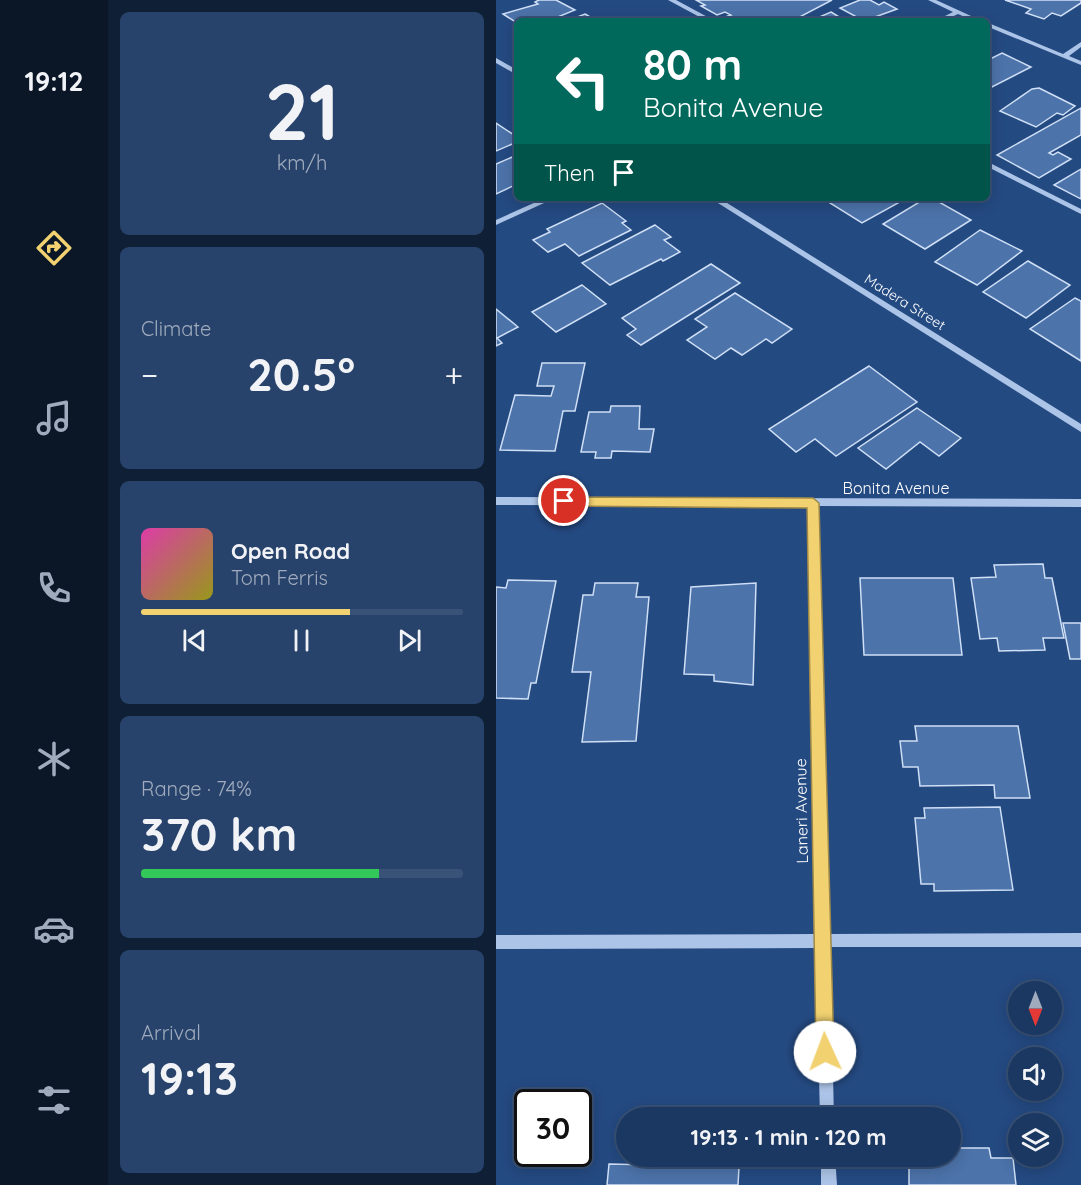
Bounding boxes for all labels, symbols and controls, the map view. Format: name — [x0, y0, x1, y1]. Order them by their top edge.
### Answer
text: 80 m — [643, 38, 742, 91]
icon: left — [544, 42, 622, 120]
text: 21 — [265, 62, 339, 160]
text: 19:12 — [24, 64, 84, 98]
text: Bonita Avenue — [643, 90, 823, 124]
text: km/h — [277, 150, 327, 175]
icon: arrive — [607, 156, 640, 189]
text: Then — [544, 159, 595, 187]
icon: directions — [33, 227, 75, 269]
street label: Madera Street — [861, 270, 949, 334]
text: Climate — [141, 316, 211, 341]
text: 20.5° — [247, 346, 355, 402]
text: − — [141, 354, 158, 395]
text: + — [444, 354, 463, 395]
icon: music — [33, 397, 75, 439]
pin — [538, 475, 589, 526]
street label: Bonita Avenue — [843, 478, 949, 498]
icon: arrive — [547, 484, 580, 517]
text: Open Road — [231, 537, 350, 565]
text: Tom Ferris — [231, 565, 328, 590]
icon: phone — [33, 567, 75, 609]
icon: previous — [178, 624, 211, 657]
icon: pause — [285, 624, 318, 657]
icon: next — [393, 624, 426, 657]
icon: climate — [33, 738, 75, 780]
street label: Laneri Avenue — [790, 758, 812, 864]
text: Range · 74% — [141, 776, 252, 801]
text: 370 km — [141, 806, 297, 862]
icon: car — [33, 908, 75, 950]
north arrow — [1008, 981, 1062, 1035]
map controls — [1008, 981, 1062, 1167]
text: Arrival — [141, 1020, 201, 1045]
position arrow — [793, 1020, 857, 1084]
button: sound — [1008, 1047, 1062, 1101]
text: 19:13 — [141, 1050, 238, 1106]
icon: filters — [33, 1079, 75, 1121]
speed limit sign: 30 — [514, 1089, 592, 1167]
button: layers — [1008, 1113, 1062, 1167]
text: 19:13 · 1 min · 120 m — [690, 1123, 887, 1151]

